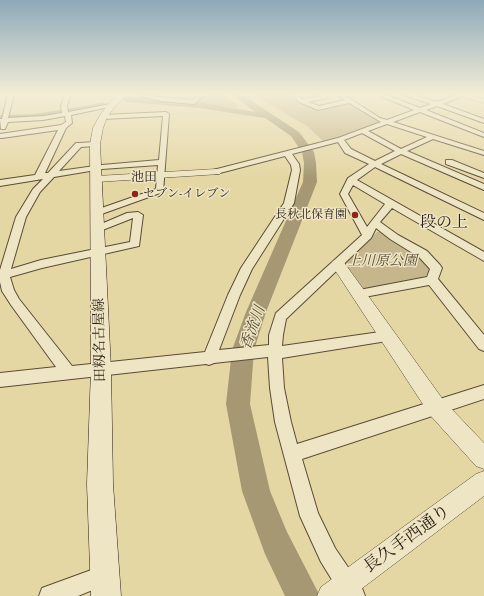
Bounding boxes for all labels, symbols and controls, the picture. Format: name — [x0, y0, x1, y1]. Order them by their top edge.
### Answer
district label: 池田 — [131, 169, 157, 185]
place label: セブン-イレブン — [143, 187, 230, 201]
marker: セブン-イレブン — [130, 189, 140, 199]
place label: 長秋北保育園 — [275, 208, 347, 222]
marker: 長秋北保育園 — [350, 210, 360, 220]
district label: 段の上 — [420, 213, 468, 233]
park label: 上川原公園 — [347, 253, 417, 269]
street label: 田籾名古屋線 — [91, 298, 109, 382]
water label: 香流川 — [237, 304, 269, 352]
street label: 長久手西通り — [360, 501, 454, 577]

